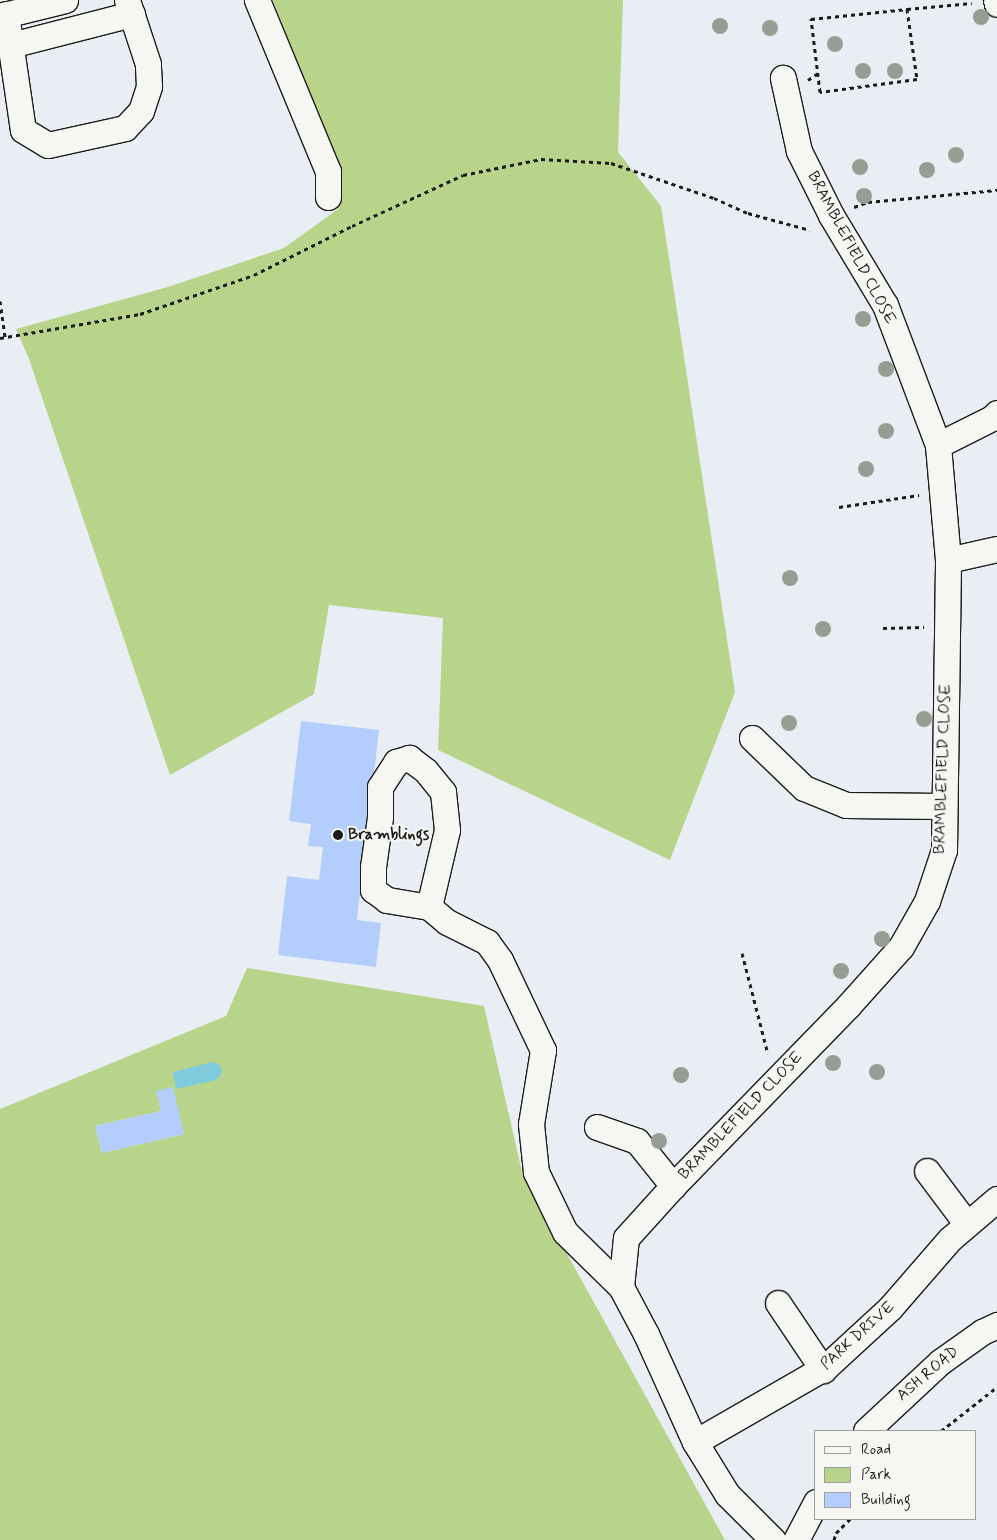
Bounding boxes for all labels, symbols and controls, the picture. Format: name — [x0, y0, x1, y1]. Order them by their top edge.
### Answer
street label: BRAMBLEFIELD CLOSE — [802, 168, 900, 328]
street label: BRAMBLEFIELD CLOSE — [930, 683, 956, 855]
place label: Bramblings — [348, 825, 429, 845]
marker: Bramblings — [332, 829, 344, 841]
street label: BRAMBLEFIELD CLOSE — [675, 1048, 807, 1184]
street label: PARK DRIVE — [817, 1298, 899, 1374]
street label: ASH ROAD — [894, 1343, 962, 1405]
legend — [814, 1430, 977, 1520]
text: Road — [861, 1440, 891, 1460]
text: Park — [861, 1465, 891, 1485]
text: Building — [861, 1490, 911, 1510]

